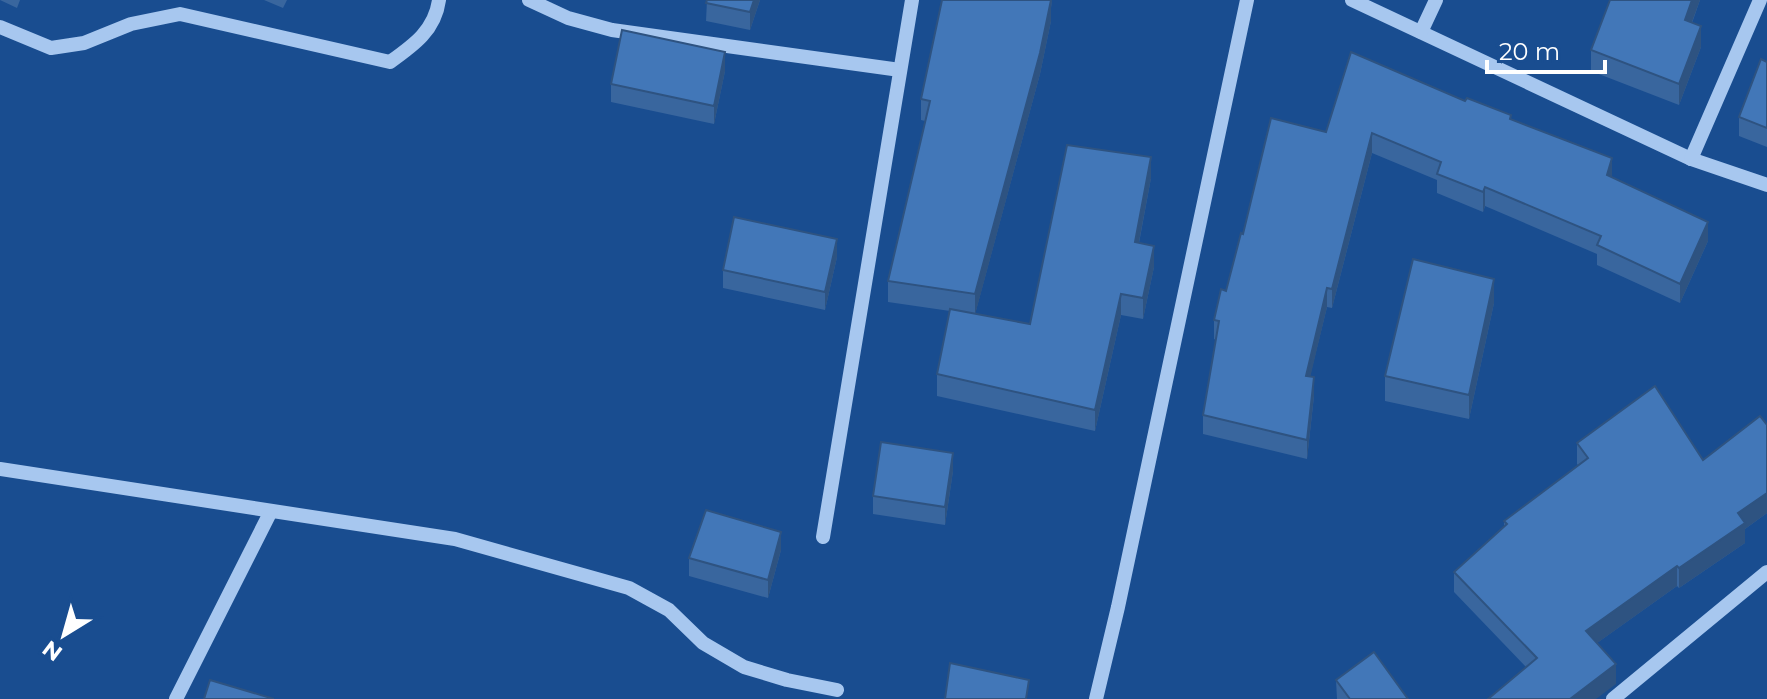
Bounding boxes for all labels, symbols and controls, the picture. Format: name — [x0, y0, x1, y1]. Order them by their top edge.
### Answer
scale bar — [1487, 24, 1605, 74]
text: 20 m — [1499, 37, 1560, 66]
north arrow — [24, 595, 104, 675]
text: N — [37, 634, 67, 667]

